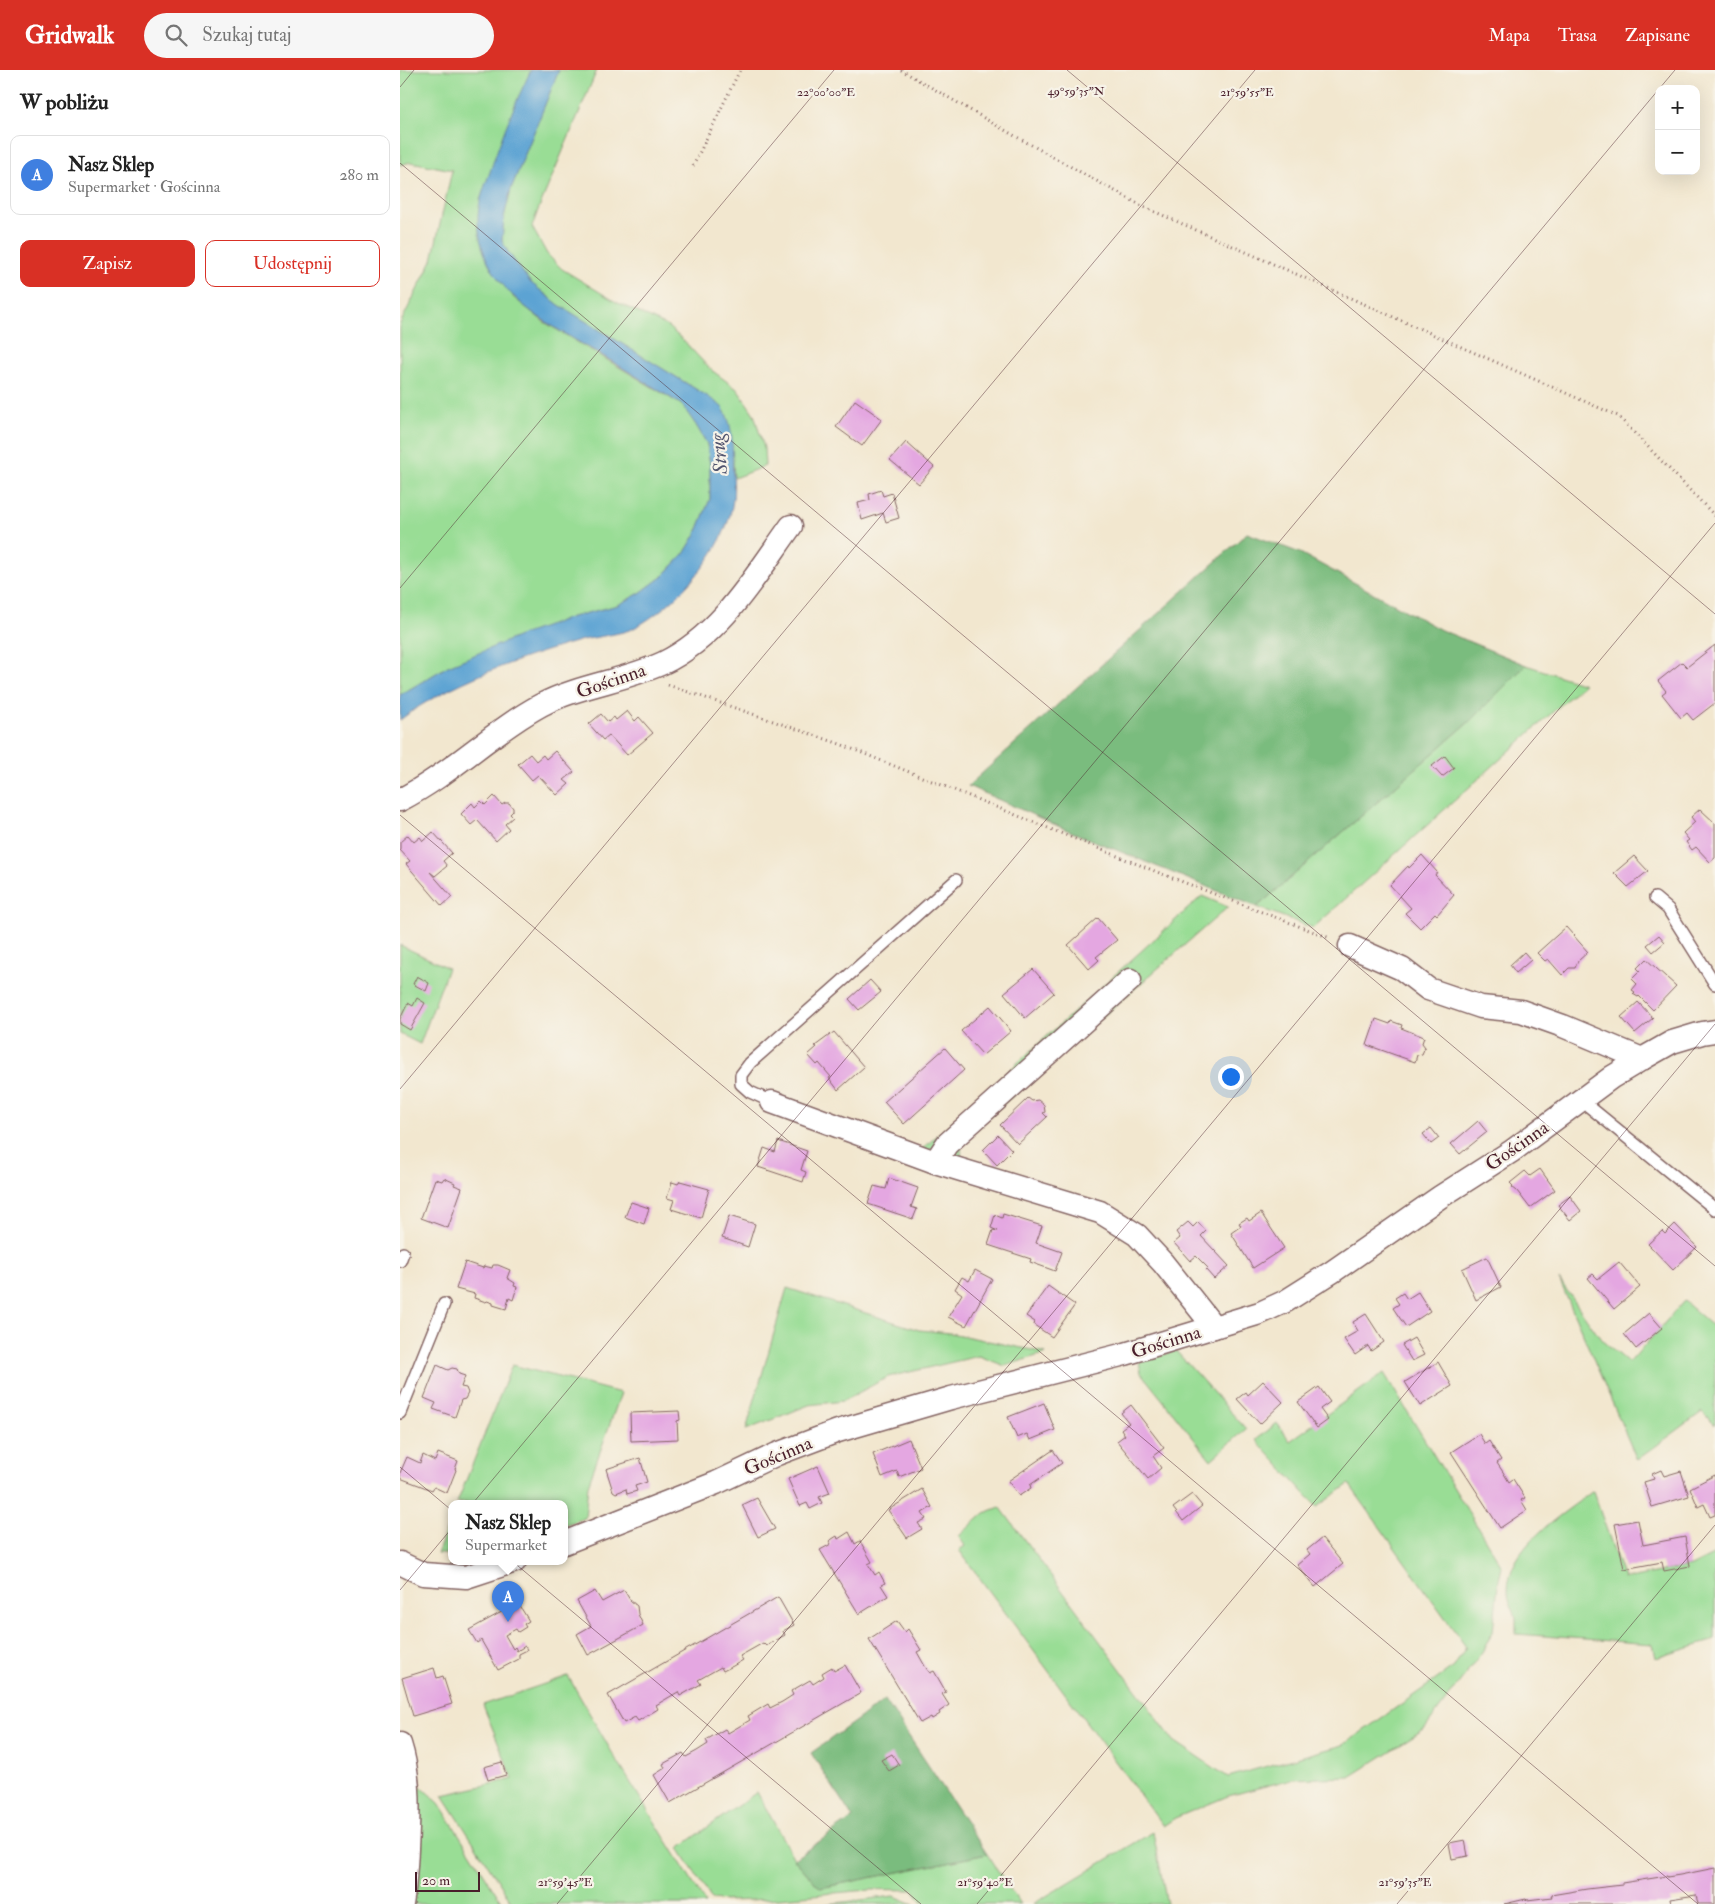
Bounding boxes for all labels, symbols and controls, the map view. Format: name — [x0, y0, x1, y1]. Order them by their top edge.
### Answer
search box — [144, 13, 494, 58]
text: Gridwalk — [25, 20, 114, 51]
icon: search — [162, 21, 190, 49]
text: Szukaj tutaj — [202, 23, 291, 47]
text: Mapa — [1489, 24, 1530, 47]
text: Trasa — [1558, 24, 1597, 47]
text: Zapisane — [1625, 24, 1690, 47]
text: 49°59'35"N — [1047, 84, 1105, 99]
text: 22°00'00"E — [797, 85, 855, 100]
text: 21°59'55"E — [1220, 85, 1274, 100]
map controls — [1655, 85, 1700, 175]
button: + — [1655, 85, 1700, 130]
text: W pobliżu — [20, 89, 109, 116]
button: − — [1655, 130, 1700, 175]
text: Nasz Sklep — [68, 153, 154, 177]
text: A — [32, 165, 42, 185]
text: 280 m — [339, 165, 379, 185]
text: Supermarket · Gościnna — [68, 177, 220, 197]
button: Zapisz — [20, 240, 195, 287]
button: Udostępnij — [205, 240, 380, 287]
water label: Strug — [704, 431, 734, 477]
street label: Gościnna — [573, 658, 649, 704]
your location — [1218, 1064, 1244, 1090]
street label: Gościnna — [1481, 1115, 1553, 1176]
street label: Gościnna — [1128, 1320, 1204, 1364]
street label: Gościnna — [740, 1431, 816, 1481]
popup — [448, 1500, 568, 1565]
text: Nasz Sklep — [465, 1511, 551, 1535]
text: Supermarket — [465, 1535, 547, 1555]
pin: A — [492, 1581, 524, 1622]
scale bar — [415, 1869, 480, 1892]
text: 20 m — [422, 1872, 450, 1889]
text: 21°59'45"E — [538, 1875, 593, 1890]
text: 21°59'40"E — [957, 1875, 1013, 1890]
text: 21°59'35"E — [1379, 1875, 1432, 1890]

